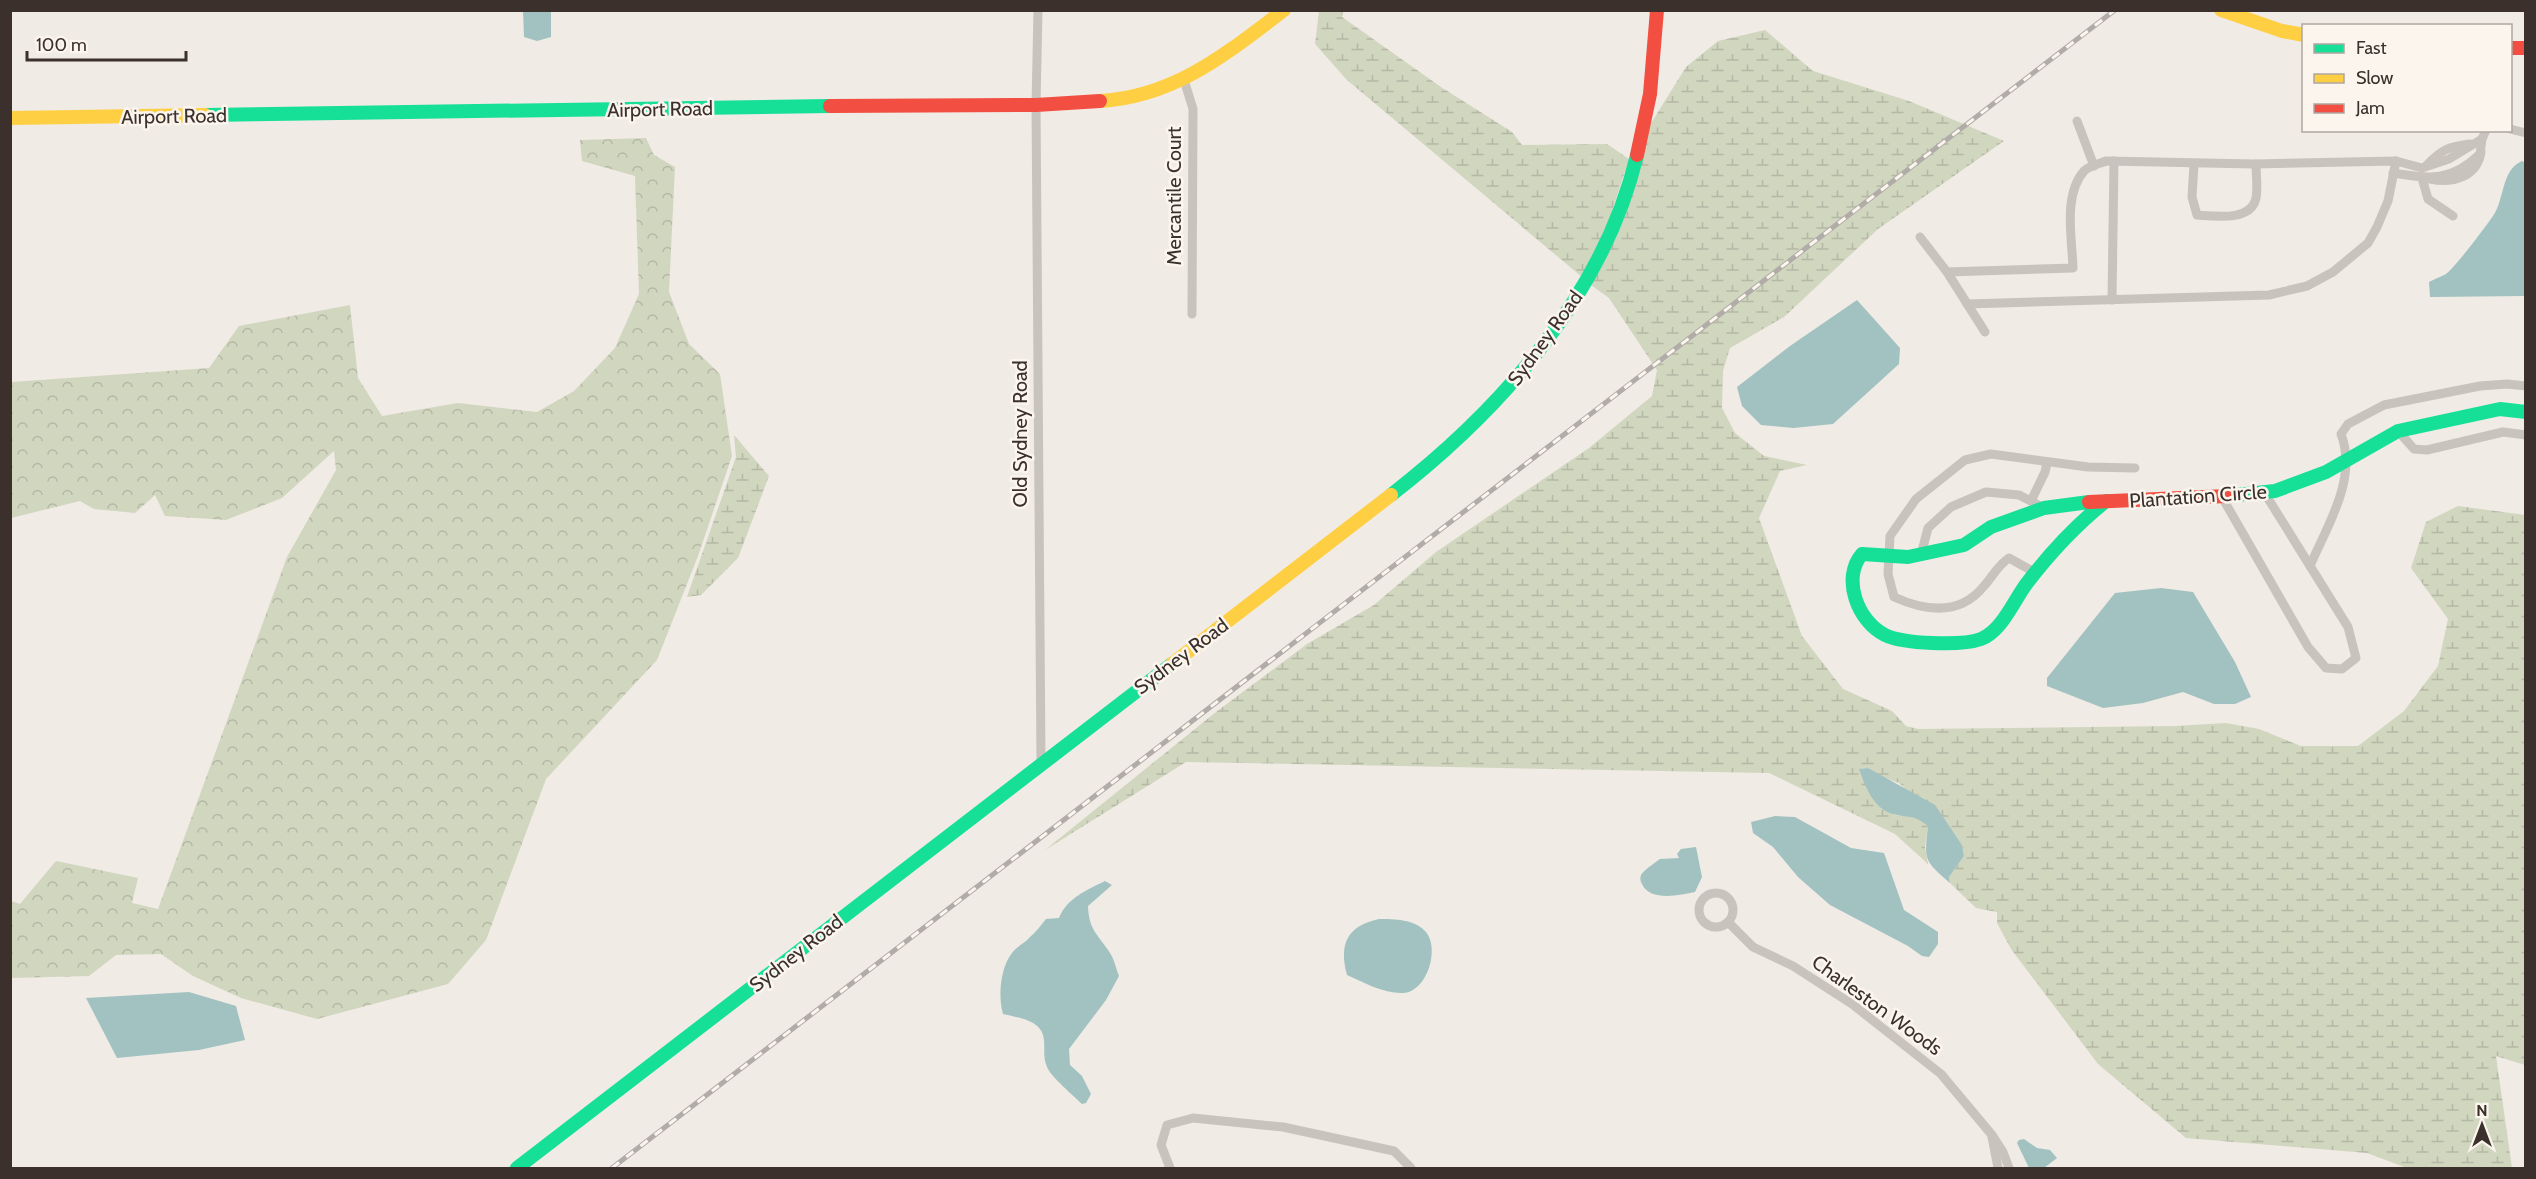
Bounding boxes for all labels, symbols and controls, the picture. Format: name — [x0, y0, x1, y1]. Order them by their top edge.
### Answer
scale bar — [27, 24, 186, 62]
legend — [2302, 24, 2512, 132]
text: 100 m — [36, 34, 87, 56]
text: Fast — [2356, 37, 2387, 59]
text: Slow — [2356, 67, 2393, 89]
street label: Airport Road — [607, 96, 713, 122]
text: Jam — [2355, 97, 2385, 119]
street label: Airport Road — [121, 103, 227, 129]
street label: Mercantile Court — [1162, 126, 1186, 265]
street label: Sydney Road — [1502, 286, 1588, 390]
street label: Old Sydney Road — [1008, 360, 1032, 508]
street label: Plantation Circle — [2128, 479, 2268, 513]
street label: Sydney Road — [1129, 613, 1233, 699]
street label: Sydney Road — [745, 909, 847, 997]
street label: Charleston Woods — [1807, 950, 1947, 1060]
north arrow — [2452, 1095, 2512, 1155]
text: N — [2476, 1101, 2488, 1120]

